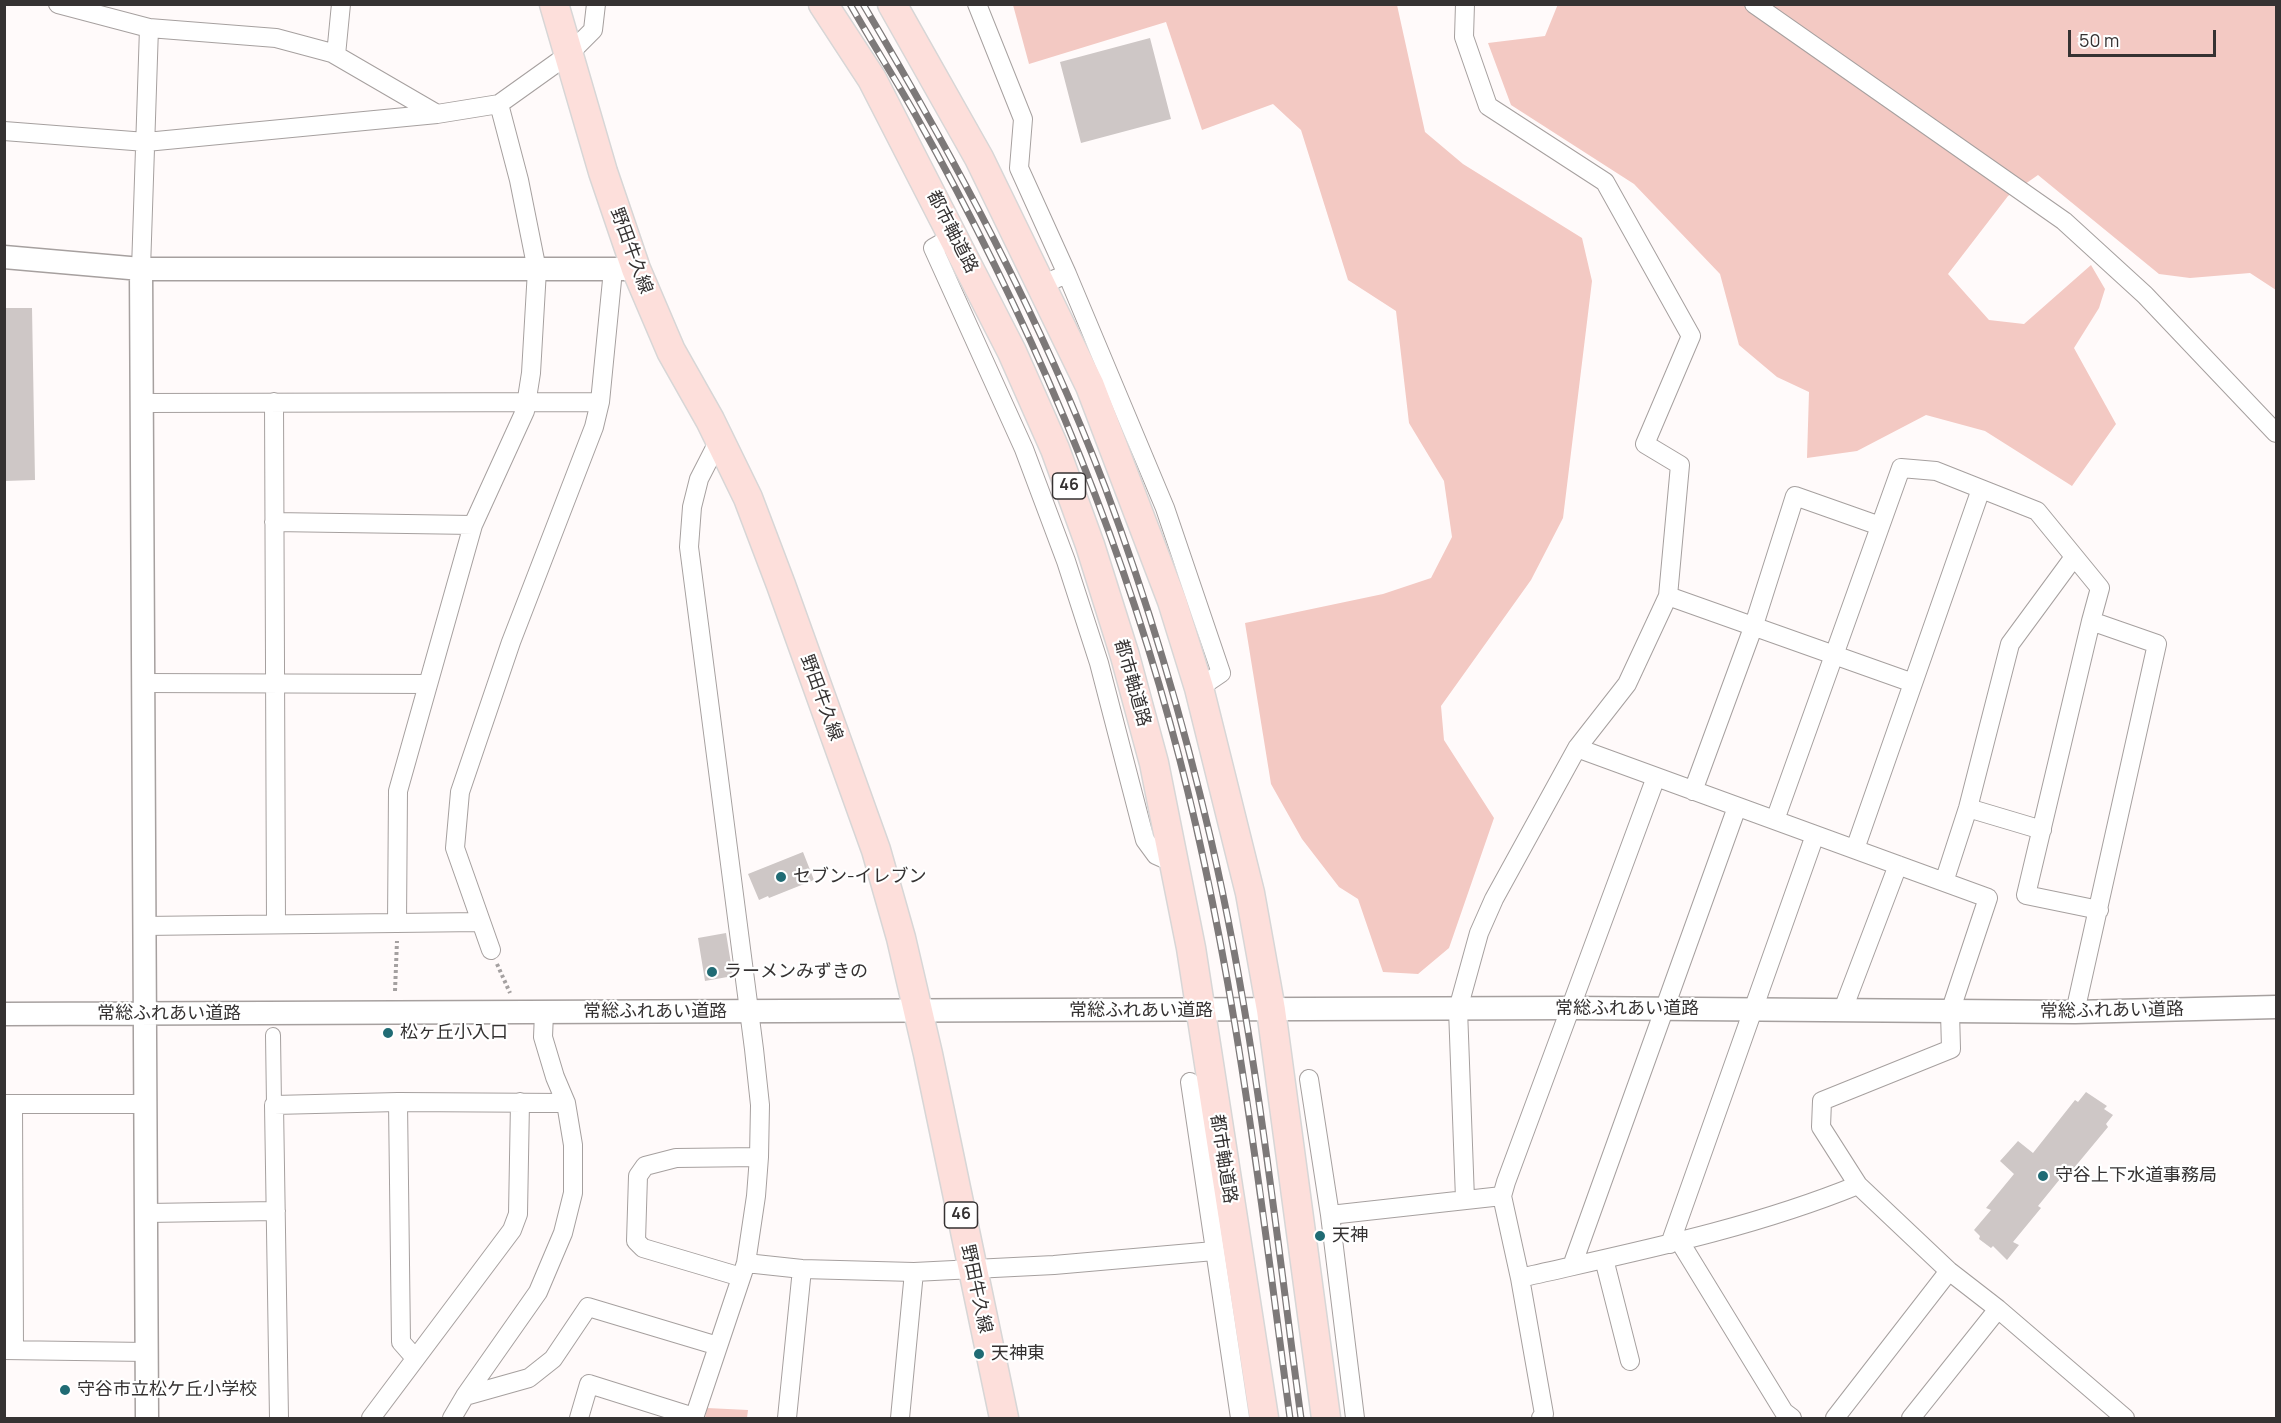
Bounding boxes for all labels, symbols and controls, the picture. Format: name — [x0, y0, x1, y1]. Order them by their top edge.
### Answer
scale bar — [2071, 18, 2220, 56]
text: 50 m — [2079, 28, 2119, 52]
street label: 都市軸道路 — [922, 187, 982, 277]
street label: 野田牛久線 — [605, 205, 657, 297]
road number: 46 — [1052, 473, 1086, 499]
street label: 都市軸道路 — [1109, 637, 1155, 729]
street label: 野田牛久線 — [795, 652, 847, 744]
place label: セブン-イレブン — [793, 866, 927, 888]
marker: セブン-イレブン — [774, 870, 788, 884]
place label: ラーメンみずきの — [724, 961, 868, 983]
marker: ラーメンみずきの — [705, 965, 719, 979]
street label: 常総ふれあい道路 — [1555, 998, 1699, 1020]
street label: 常総ふれあい道路 — [2040, 999, 2184, 1023]
street label: 常総ふれあい道路 — [1069, 1000, 1213, 1022]
street label: 常総ふれあい道路 — [583, 1001, 727, 1023]
street label: 常総ふれあい道路 — [97, 1003, 241, 1025]
place label: 松ヶ丘小入口 — [400, 1022, 508, 1044]
marker: 松ヶ丘小入口 — [381, 1026, 395, 1040]
street label: 都市軸道路 — [1205, 1113, 1241, 1205]
place label: 守谷上下水道事務局 — [2055, 1165, 2217, 1187]
marker: 守谷上下水道事務局 — [2036, 1169, 2050, 1183]
road number: 46 — [944, 1202, 978, 1228]
place label: 天神 — [1332, 1225, 1368, 1247]
marker: 天神 — [1313, 1229, 1327, 1243]
street label: 野田牛久線 — [956, 1243, 996, 1335]
place label: 天神東 — [991, 1343, 1045, 1365]
marker: 天神東 — [972, 1347, 986, 1361]
place label: 守谷市立松ケ丘小学校 — [77, 1379, 257, 1401]
marker: 守谷市立松ケ丘小学校 — [58, 1383, 72, 1397]

